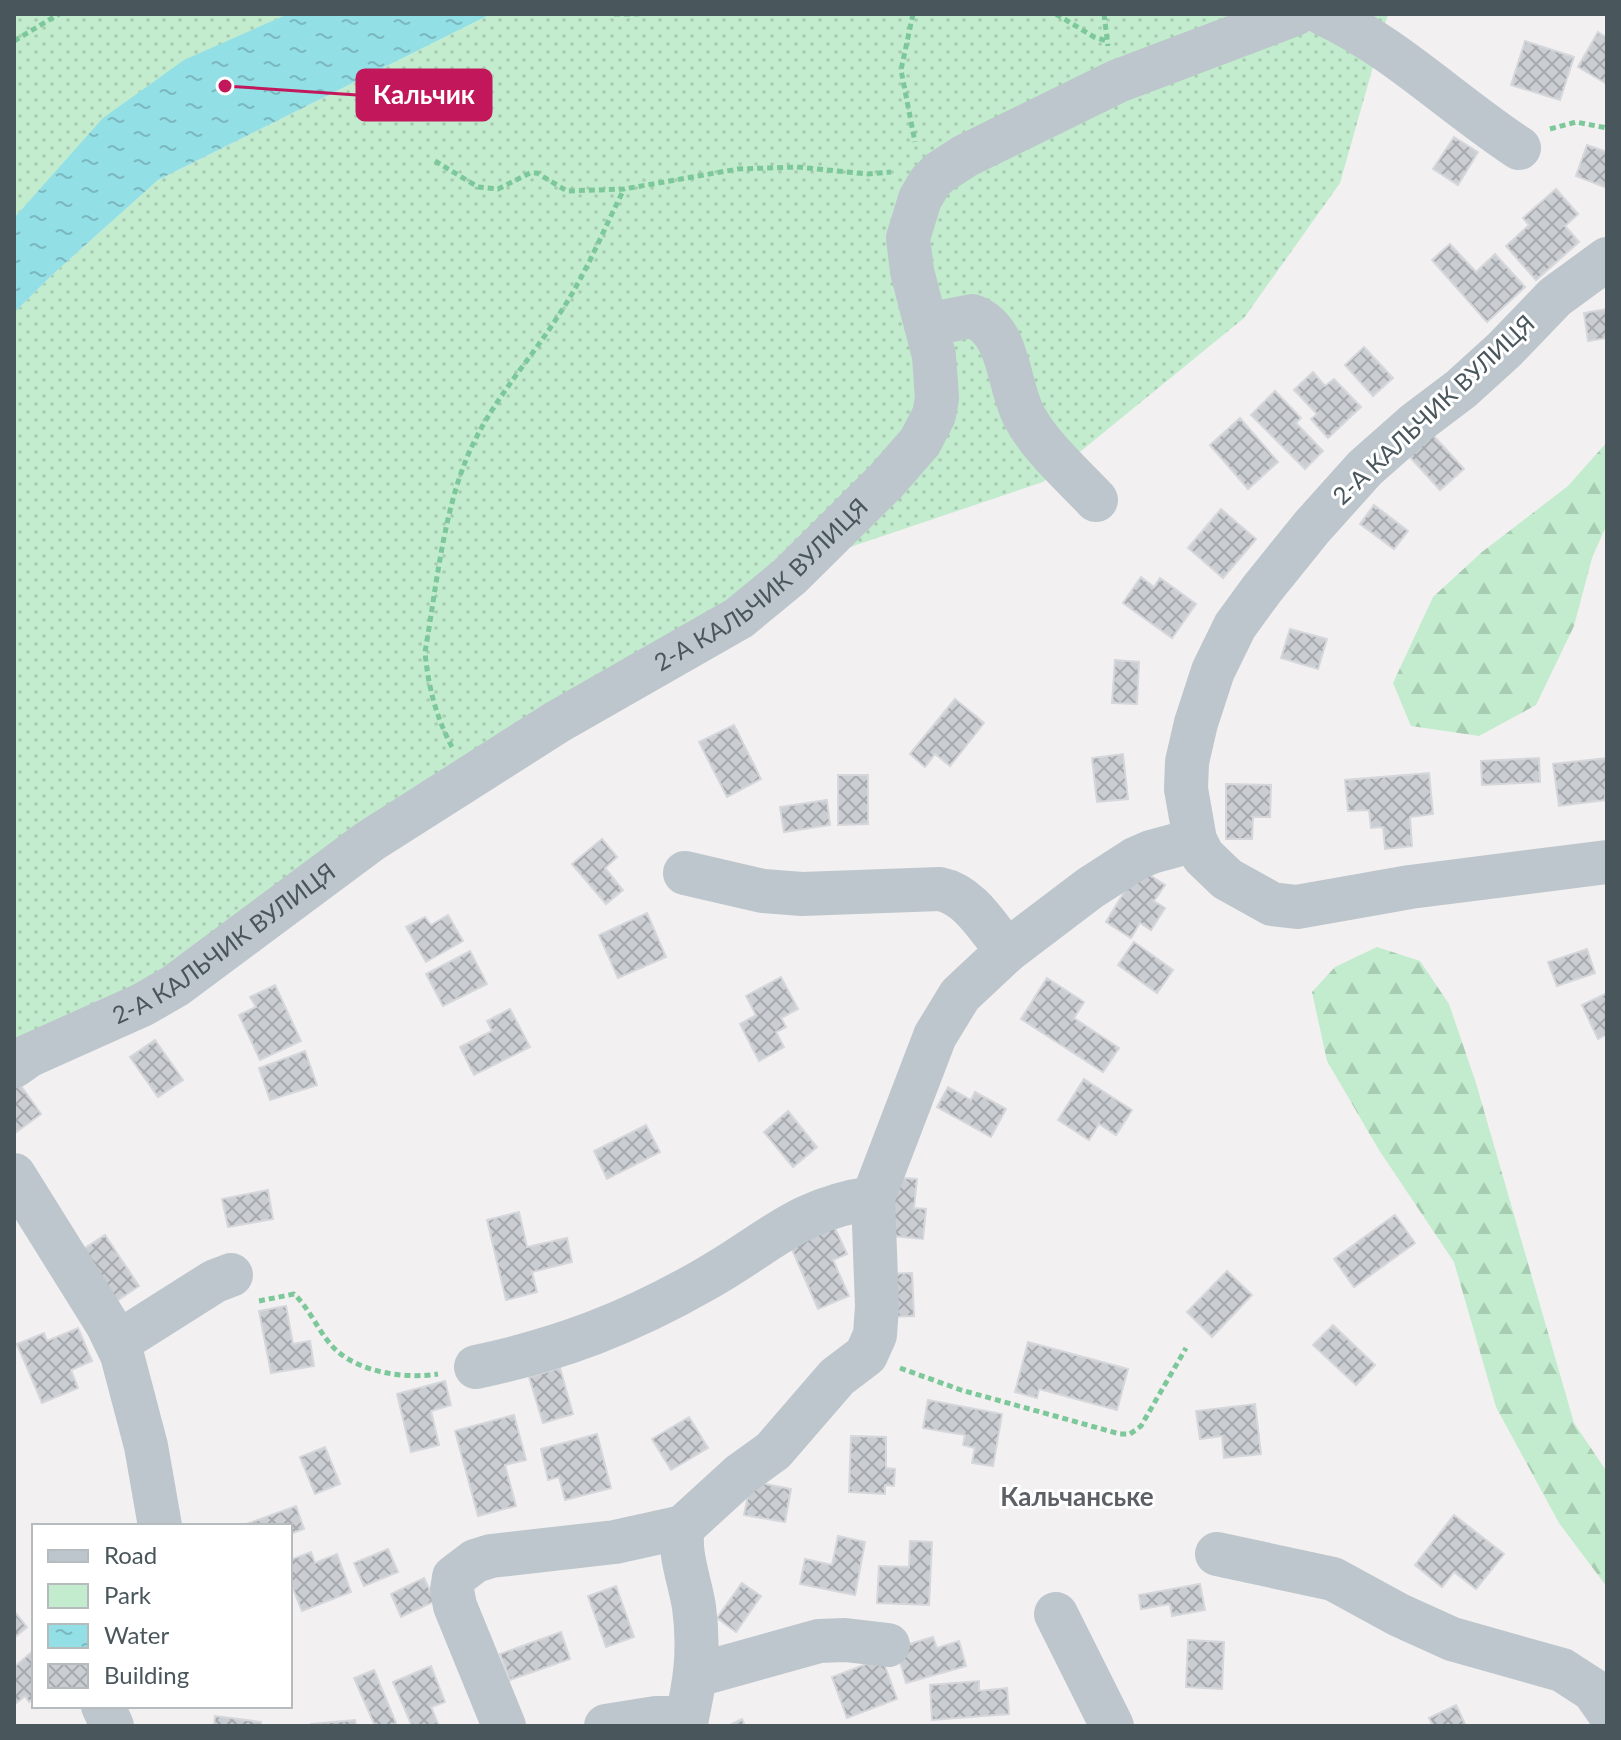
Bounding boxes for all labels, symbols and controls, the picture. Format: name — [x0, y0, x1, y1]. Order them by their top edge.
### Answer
callout: Кальчик — [357, 70, 491, 120]
text: Кальчик — [373, 78, 475, 110]
street label: 2-А КАЛЬЧИК ВУЛИЦЯ — [1326, 308, 1540, 510]
street label: 2-А КАЛЬЧИК ВУЛИЦЯ — [649, 491, 873, 676]
street label: 2-А КАЛЬЧИК ВУЛИЦЯ — [108, 856, 340, 1029]
district label: Кальчанське — [1000, 1480, 1154, 1512]
legend — [32, 1524, 292, 1708]
text: Road — [104, 1540, 157, 1569]
text: Park — [104, 1580, 152, 1609]
text: Water — [104, 1620, 169, 1649]
text: Building — [104, 1660, 189, 1689]

